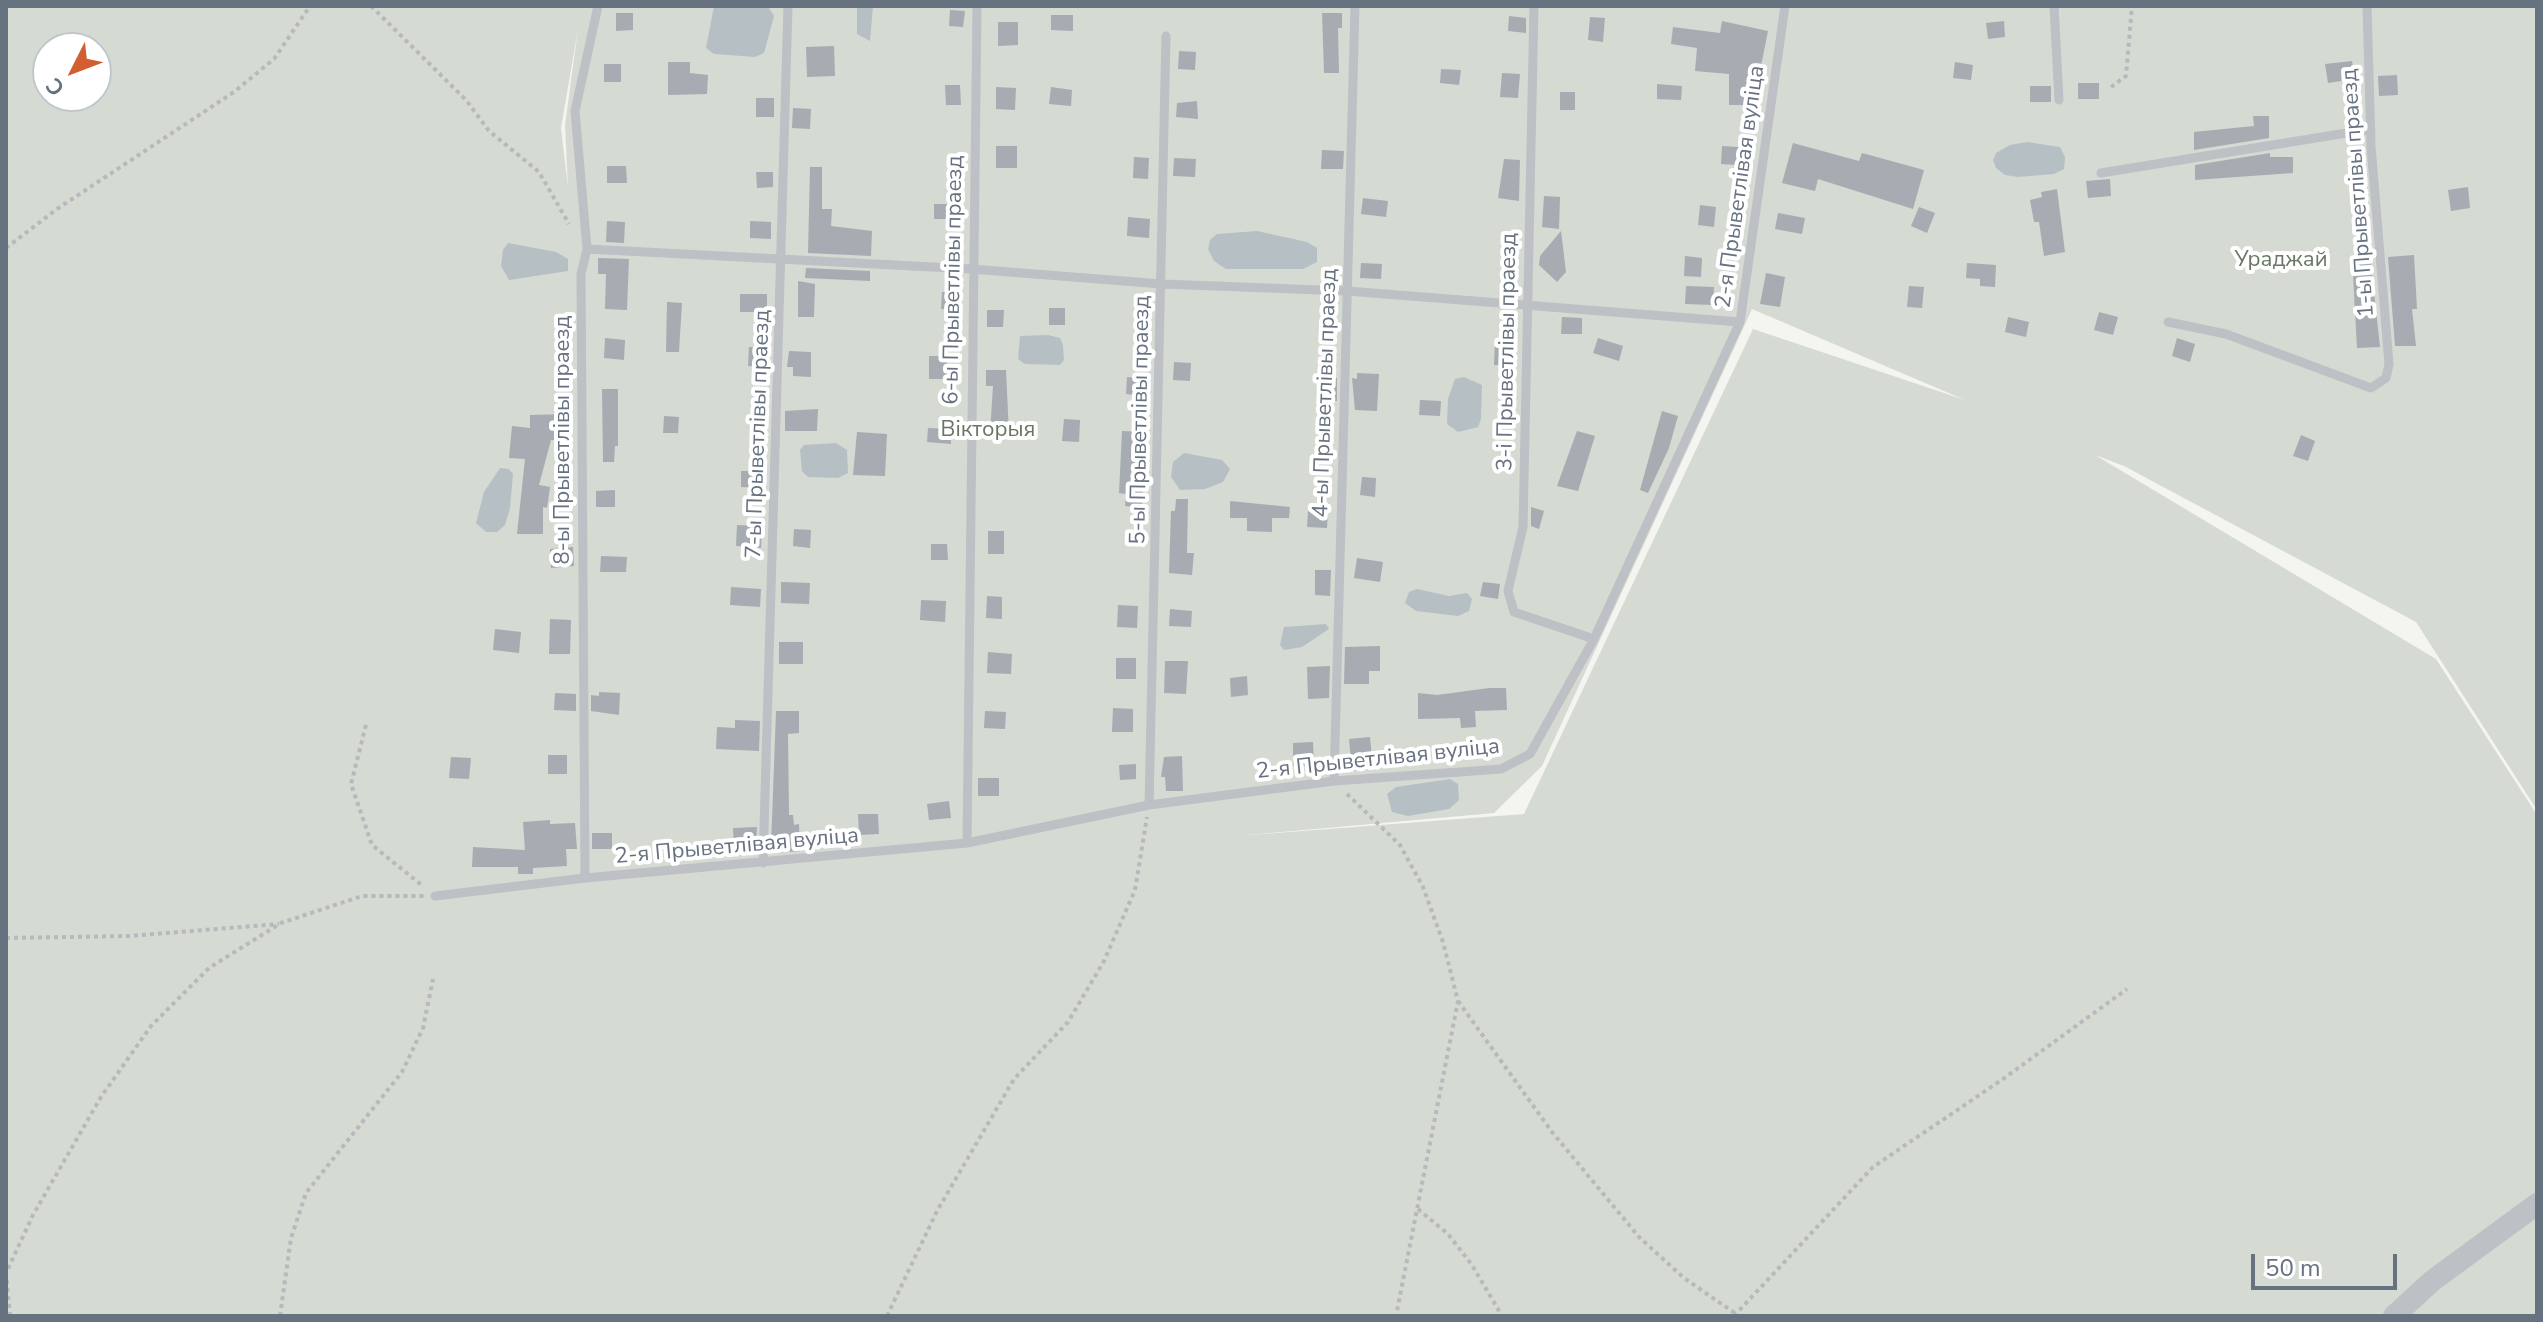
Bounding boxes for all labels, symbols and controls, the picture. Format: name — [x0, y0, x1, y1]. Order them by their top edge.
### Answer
north arrow — [32, 32, 112, 112]
street label: 2-я Прыветлівая вуліца — [1711, 64, 1771, 310]
street label: 1-ы Прыветлівы праезд — [2337, 68, 2381, 318]
text: С — [40, 71, 72, 102]
street label: 6-ы Прыветлівы праезд — [939, 155, 969, 405]
street label: 3-і Прыветлівы праезд — [1493, 233, 1523, 471]
park label: Ураджай — [2235, 248, 2327, 274]
street label: 4-ы Прыветлівы праезд — [1308, 268, 1344, 518]
street label: 5-ы Прыветлівы праезд — [1126, 295, 1156, 545]
street label: 7-ы Прыветлівы праезд — [741, 309, 777, 559]
street label: 8-ы Прыветлівы праезд — [551, 315, 577, 565]
park label: Вікторыя — [941, 418, 1035, 444]
street label: 2-я Прыветлівая вуліца — [1255, 734, 1501, 786]
street label: 2-я Прыветлівая вуліца — [614, 823, 860, 871]
scale bar — [2255, 1238, 2401, 1288]
text: 50 m — [2265, 1252, 2321, 1284]

